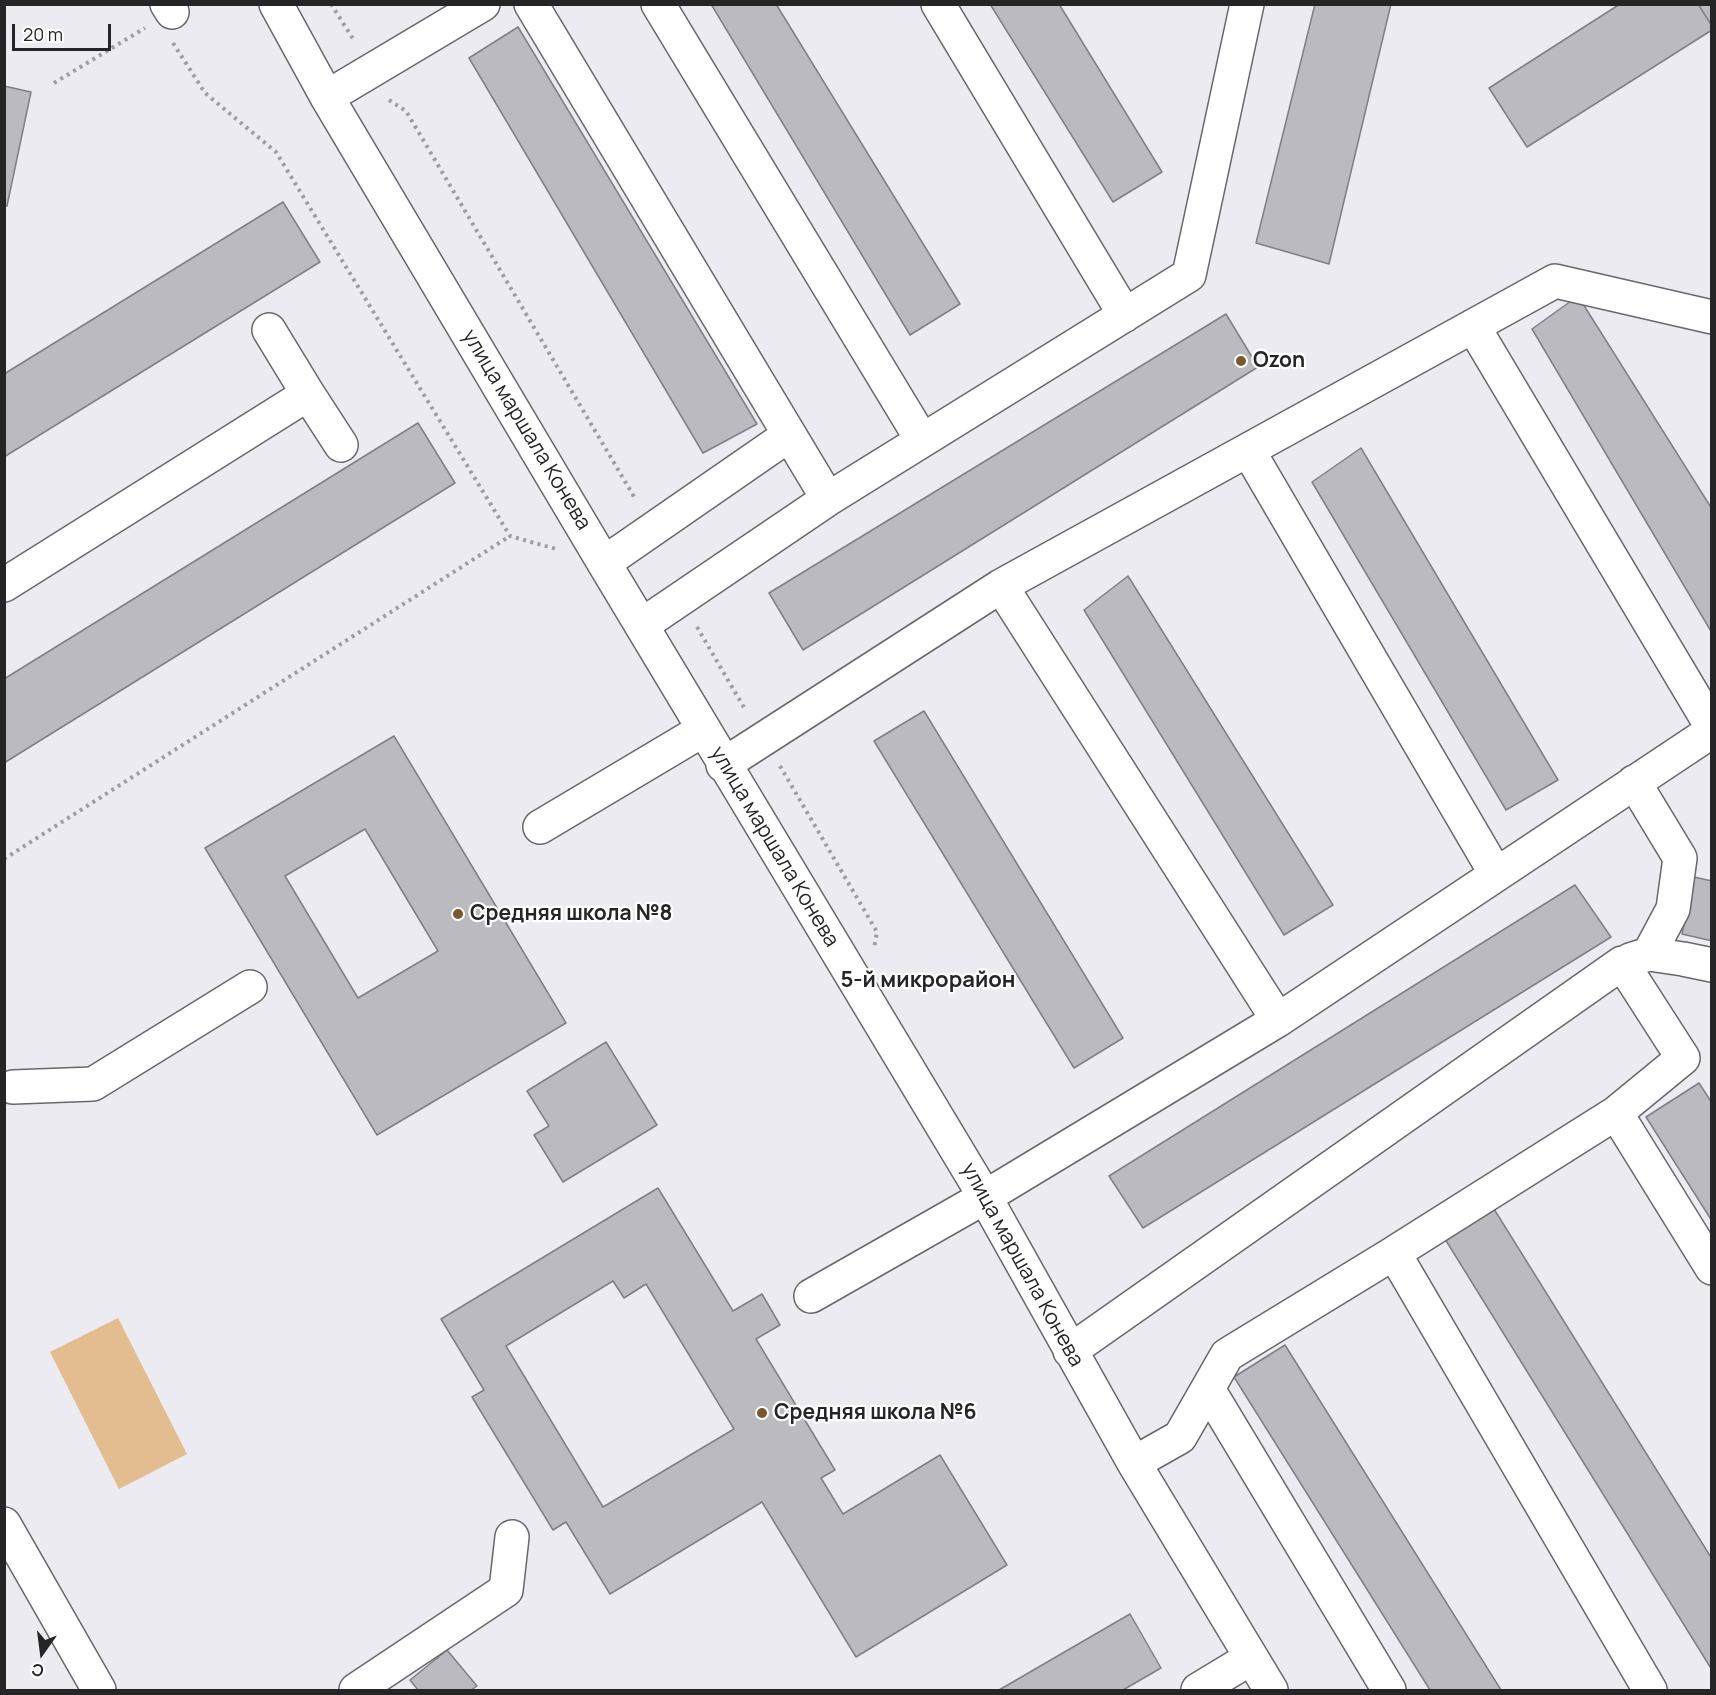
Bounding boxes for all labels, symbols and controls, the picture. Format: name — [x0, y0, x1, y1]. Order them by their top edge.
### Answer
scale bar — [15, 12, 114, 50]
text: 20 m — [23, 22, 63, 46]
street label: улица маршала Конева — [456, 325, 596, 535]
place label: Ozon — [1253, 348, 1305, 374]
marker: Ozon — [1234, 354, 1248, 368]
street label: улица маршала Конева — [704, 742, 844, 952]
place label: Средняя школа №8 — [470, 901, 672, 927]
marker: Средняя школа №8 — [451, 907, 465, 921]
district label: 5-й микрорайон — [840, 968, 1016, 994]
street label: улица маршала Конева — [955, 1159, 1089, 1371]
place label: Средняя школа №6 — [774, 1400, 977, 1426]
marker: Средняя школа №6 — [755, 1406, 769, 1420]
north arrow — [12, 1623, 72, 1683]
text: С — [29, 1658, 46, 1683]

